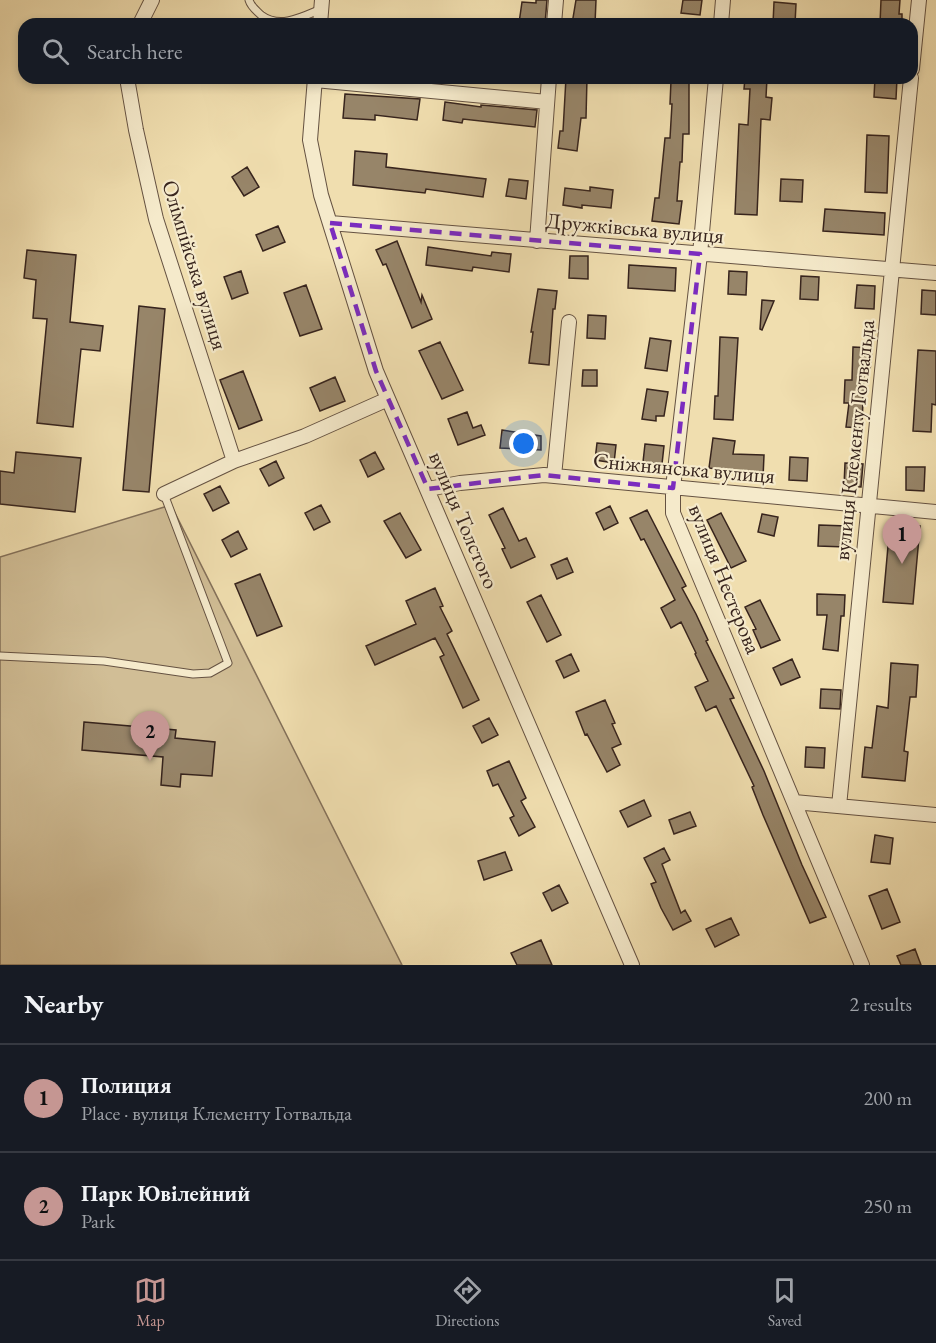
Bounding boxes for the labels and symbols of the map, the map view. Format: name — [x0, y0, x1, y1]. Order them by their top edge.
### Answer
street label: Олімпійська вулиця — [155, 177, 235, 354]
street label: Дружківська вулиця — [545, 206, 725, 250]
street label: вулиця Клементу Готвальда — [827, 318, 881, 562]
your location — [509, 429, 538, 458]
street label: Сніжнянська вулиця — [592, 446, 776, 490]
street label: вулиця Толстого — [422, 447, 506, 593]
street label: вулиця Нестерова — [682, 500, 768, 658]
pin: 1 — [882, 514, 922, 564]
pin: 2 — [130, 712, 170, 761]

